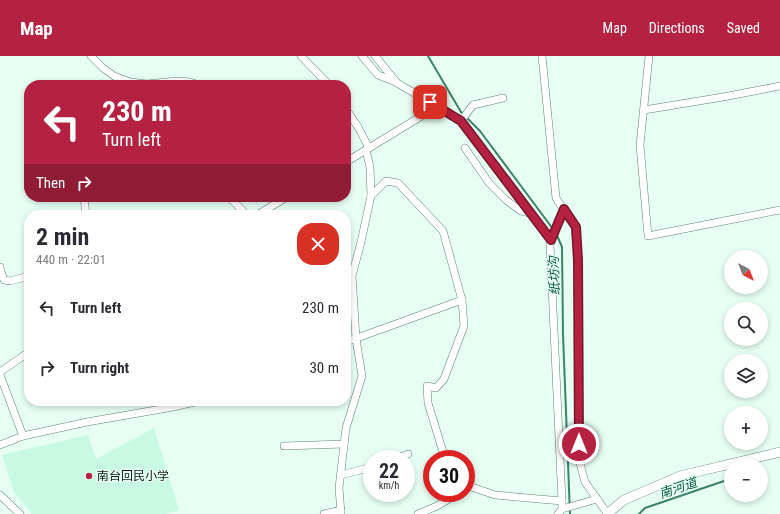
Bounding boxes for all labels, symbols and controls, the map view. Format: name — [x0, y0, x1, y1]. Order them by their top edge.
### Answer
text: Map — [20, 17, 53, 40]
text: Map — [603, 20, 627, 36]
text: Directions — [649, 20, 705, 36]
text: Saved — [727, 20, 760, 36]
pin — [413, 85, 447, 119]
icon: arrive — [419, 91, 441, 113]
text: 230 m — [102, 95, 172, 128]
icon: left — [36, 96, 88, 148]
text: Turn left — [102, 129, 161, 150]
icon: right — [73, 172, 95, 194]
text: Then — [36, 174, 65, 192]
text: 2 min — [36, 223, 89, 251]
button: close — [297, 223, 339, 265]
north arrow — [724, 250, 768, 294]
map controls — [724, 250, 768, 502]
text: 440 m · 22:01 — [36, 252, 106, 267]
water label: 纸坊沟 — [546, 254, 562, 296]
icon: left — [36, 297, 58, 319]
text: Turn left — [70, 299, 121, 317]
text: 230 m — [302, 299, 339, 317]
button: search — [724, 302, 768, 346]
button: layers — [724, 354, 768, 398]
icon: right — [36, 357, 58, 379]
text: Turn right — [70, 359, 129, 377]
text: 30 m — [309, 359, 339, 377]
button: + — [724, 406, 768, 450]
position arrow — [558, 423, 600, 465]
speed limit sign: 30 — [423, 450, 475, 502]
button: − — [724, 458, 768, 502]
text: 22 — [379, 459, 399, 483]
place label: 南台回民小学 — [97, 469, 169, 483]
marker: 南台回民小学 — [84, 471, 94, 481]
water label: 南河道 — [657, 474, 701, 501]
text: km/h — [379, 480, 399, 491]

